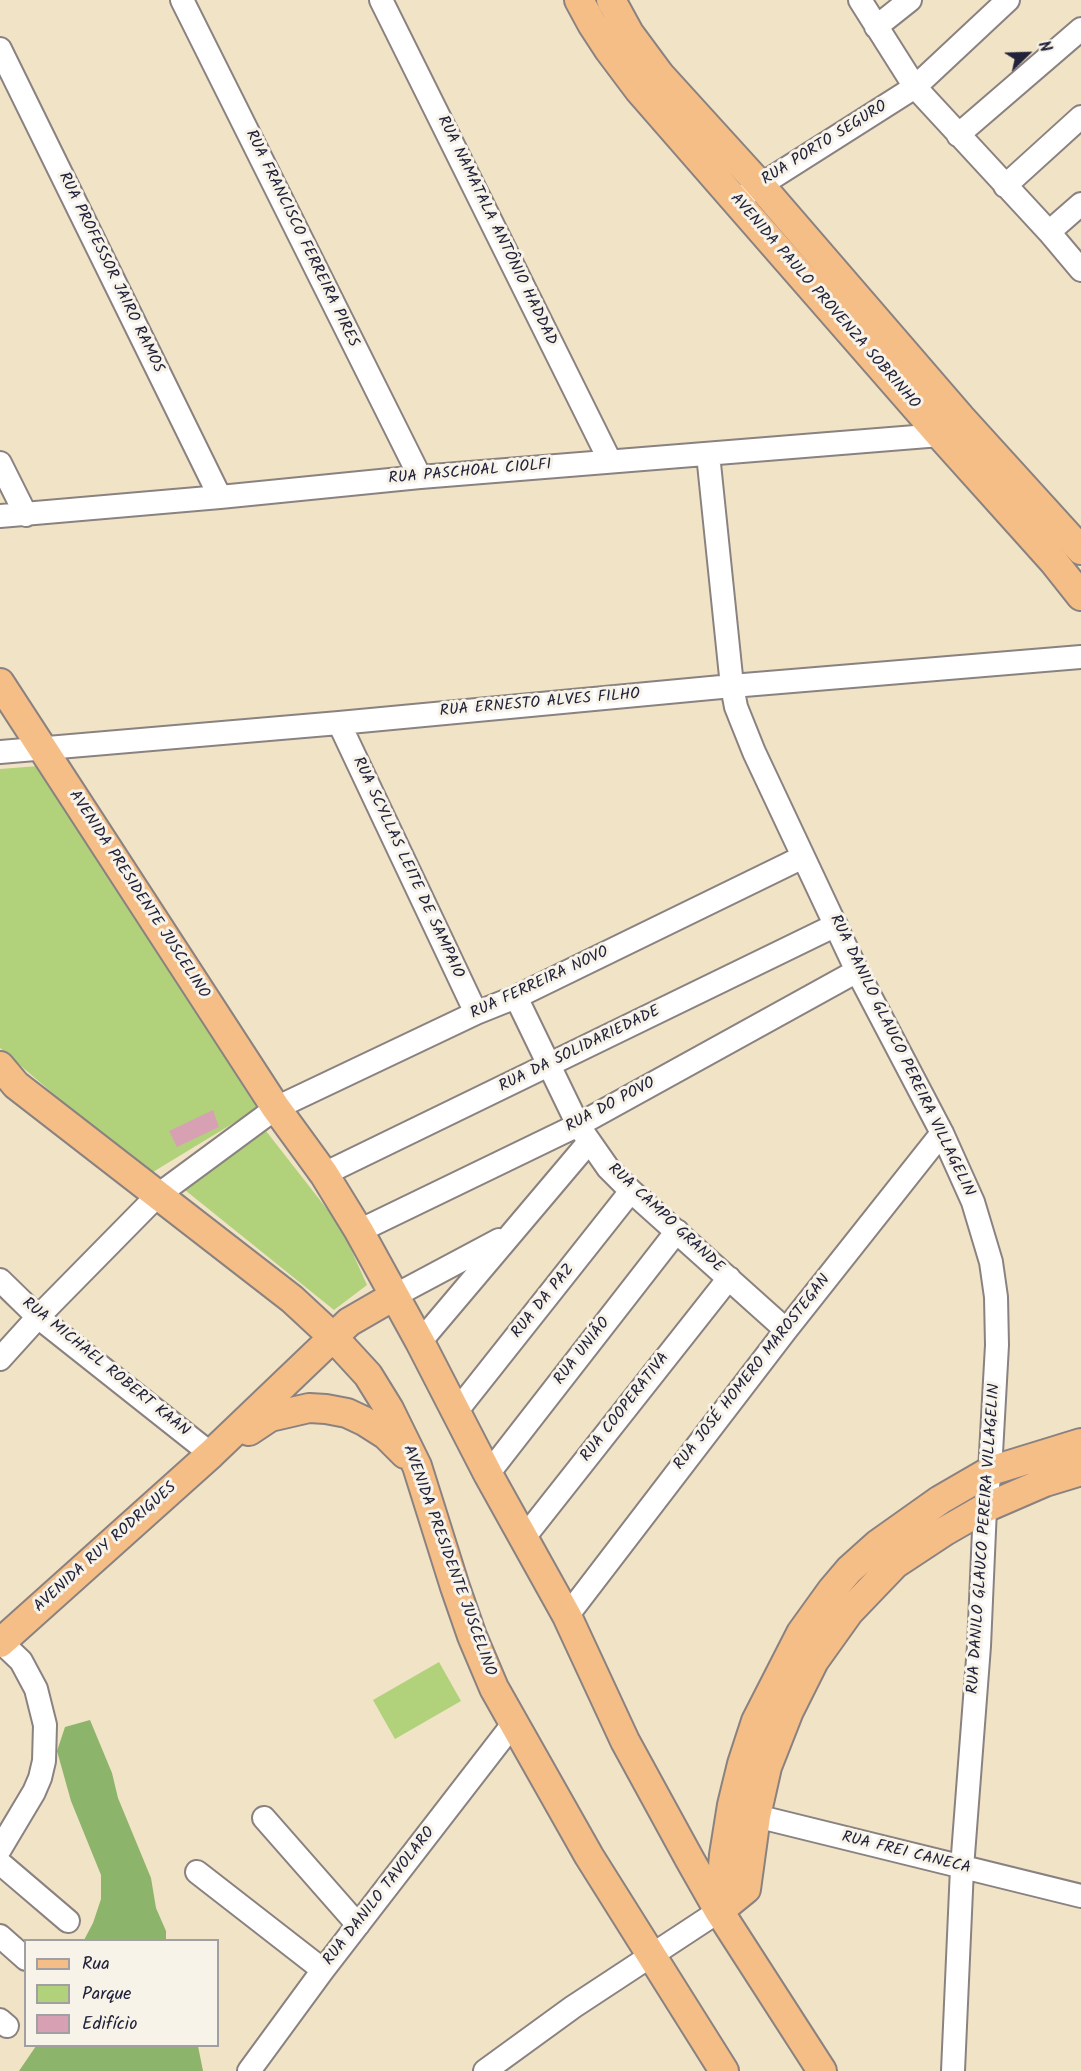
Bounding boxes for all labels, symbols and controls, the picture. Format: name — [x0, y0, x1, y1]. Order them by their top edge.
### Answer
north arrow — [997, 24, 1057, 84]
text: N — [1031, 37, 1058, 56]
street label: RUA PORTO SEGURO — [759, 98, 891, 190]
street label: RUA NAMATALA ANTÔNIO HADDAD — [432, 113, 560, 349]
street label: RUA FRANCISCO FERREIRA PIRES — [240, 127, 362, 351]
street label: RUA PROFESSOR JAIRO RAMOS — [53, 170, 167, 376]
street label: AVENIDA PAULO PROVENZA SOBRINHO — [725, 190, 923, 414]
street label: RUA PASCHOAL CIOLFI — [388, 456, 552, 490]
street label: RUA ERNESTO ALVES FILHO — [439, 686, 641, 722]
street label: RUA SCYLLAS LEITE DE SAMPAIO — [347, 754, 467, 982]
street label: AVENIDA PRESIDENTE JUSCELINO — [63, 787, 213, 1003]
street label: RUA DANILO GLAUCO PEREIRA VILLAGELIN — [824, 912, 978, 1200]
street label: RUA FERREIRA NOVO — [468, 944, 612, 1024]
street label: RUA DA SOLIDARIEDADE — [496, 1003, 664, 1097]
street label: RUA DO POVO — [563, 1074, 659, 1138]
street label: RUA CAMPO GRANDE — [603, 1160, 727, 1278]
street label: RUA DA PAZ — [508, 1261, 580, 1343]
street label: RUA JOSÉ HOMERO MAROSTEGAN — [671, 1271, 835, 1475]
street label: RUA MICHAEL ROBERT KAAN — [17, 1294, 193, 1442]
street label: RUA UNIÃO — [551, 1315, 615, 1389]
street label: RUA COOPERATIVA — [577, 1350, 675, 1466]
street label: RUA DANILO GLAUCO PEREIRA VILLAGELIN — [965, 1383, 1005, 1695]
street label: AVENIDA PRESIDENTE JUSCELINO — [397, 1443, 499, 1679]
street label: AVENIDA RUY RODRIGUES — [31, 1479, 181, 1617]
street label: RUA DANILO TAVOLARO — [320, 1824, 440, 1970]
street label: RUA FREI CANECA — [839, 1829, 973, 1879]
legend — [24, 1939, 219, 2047]
text: Rua — [82, 1950, 110, 1979]
text: Parque — [82, 1980, 131, 2009]
text: Edifício — [82, 2010, 137, 2039]

